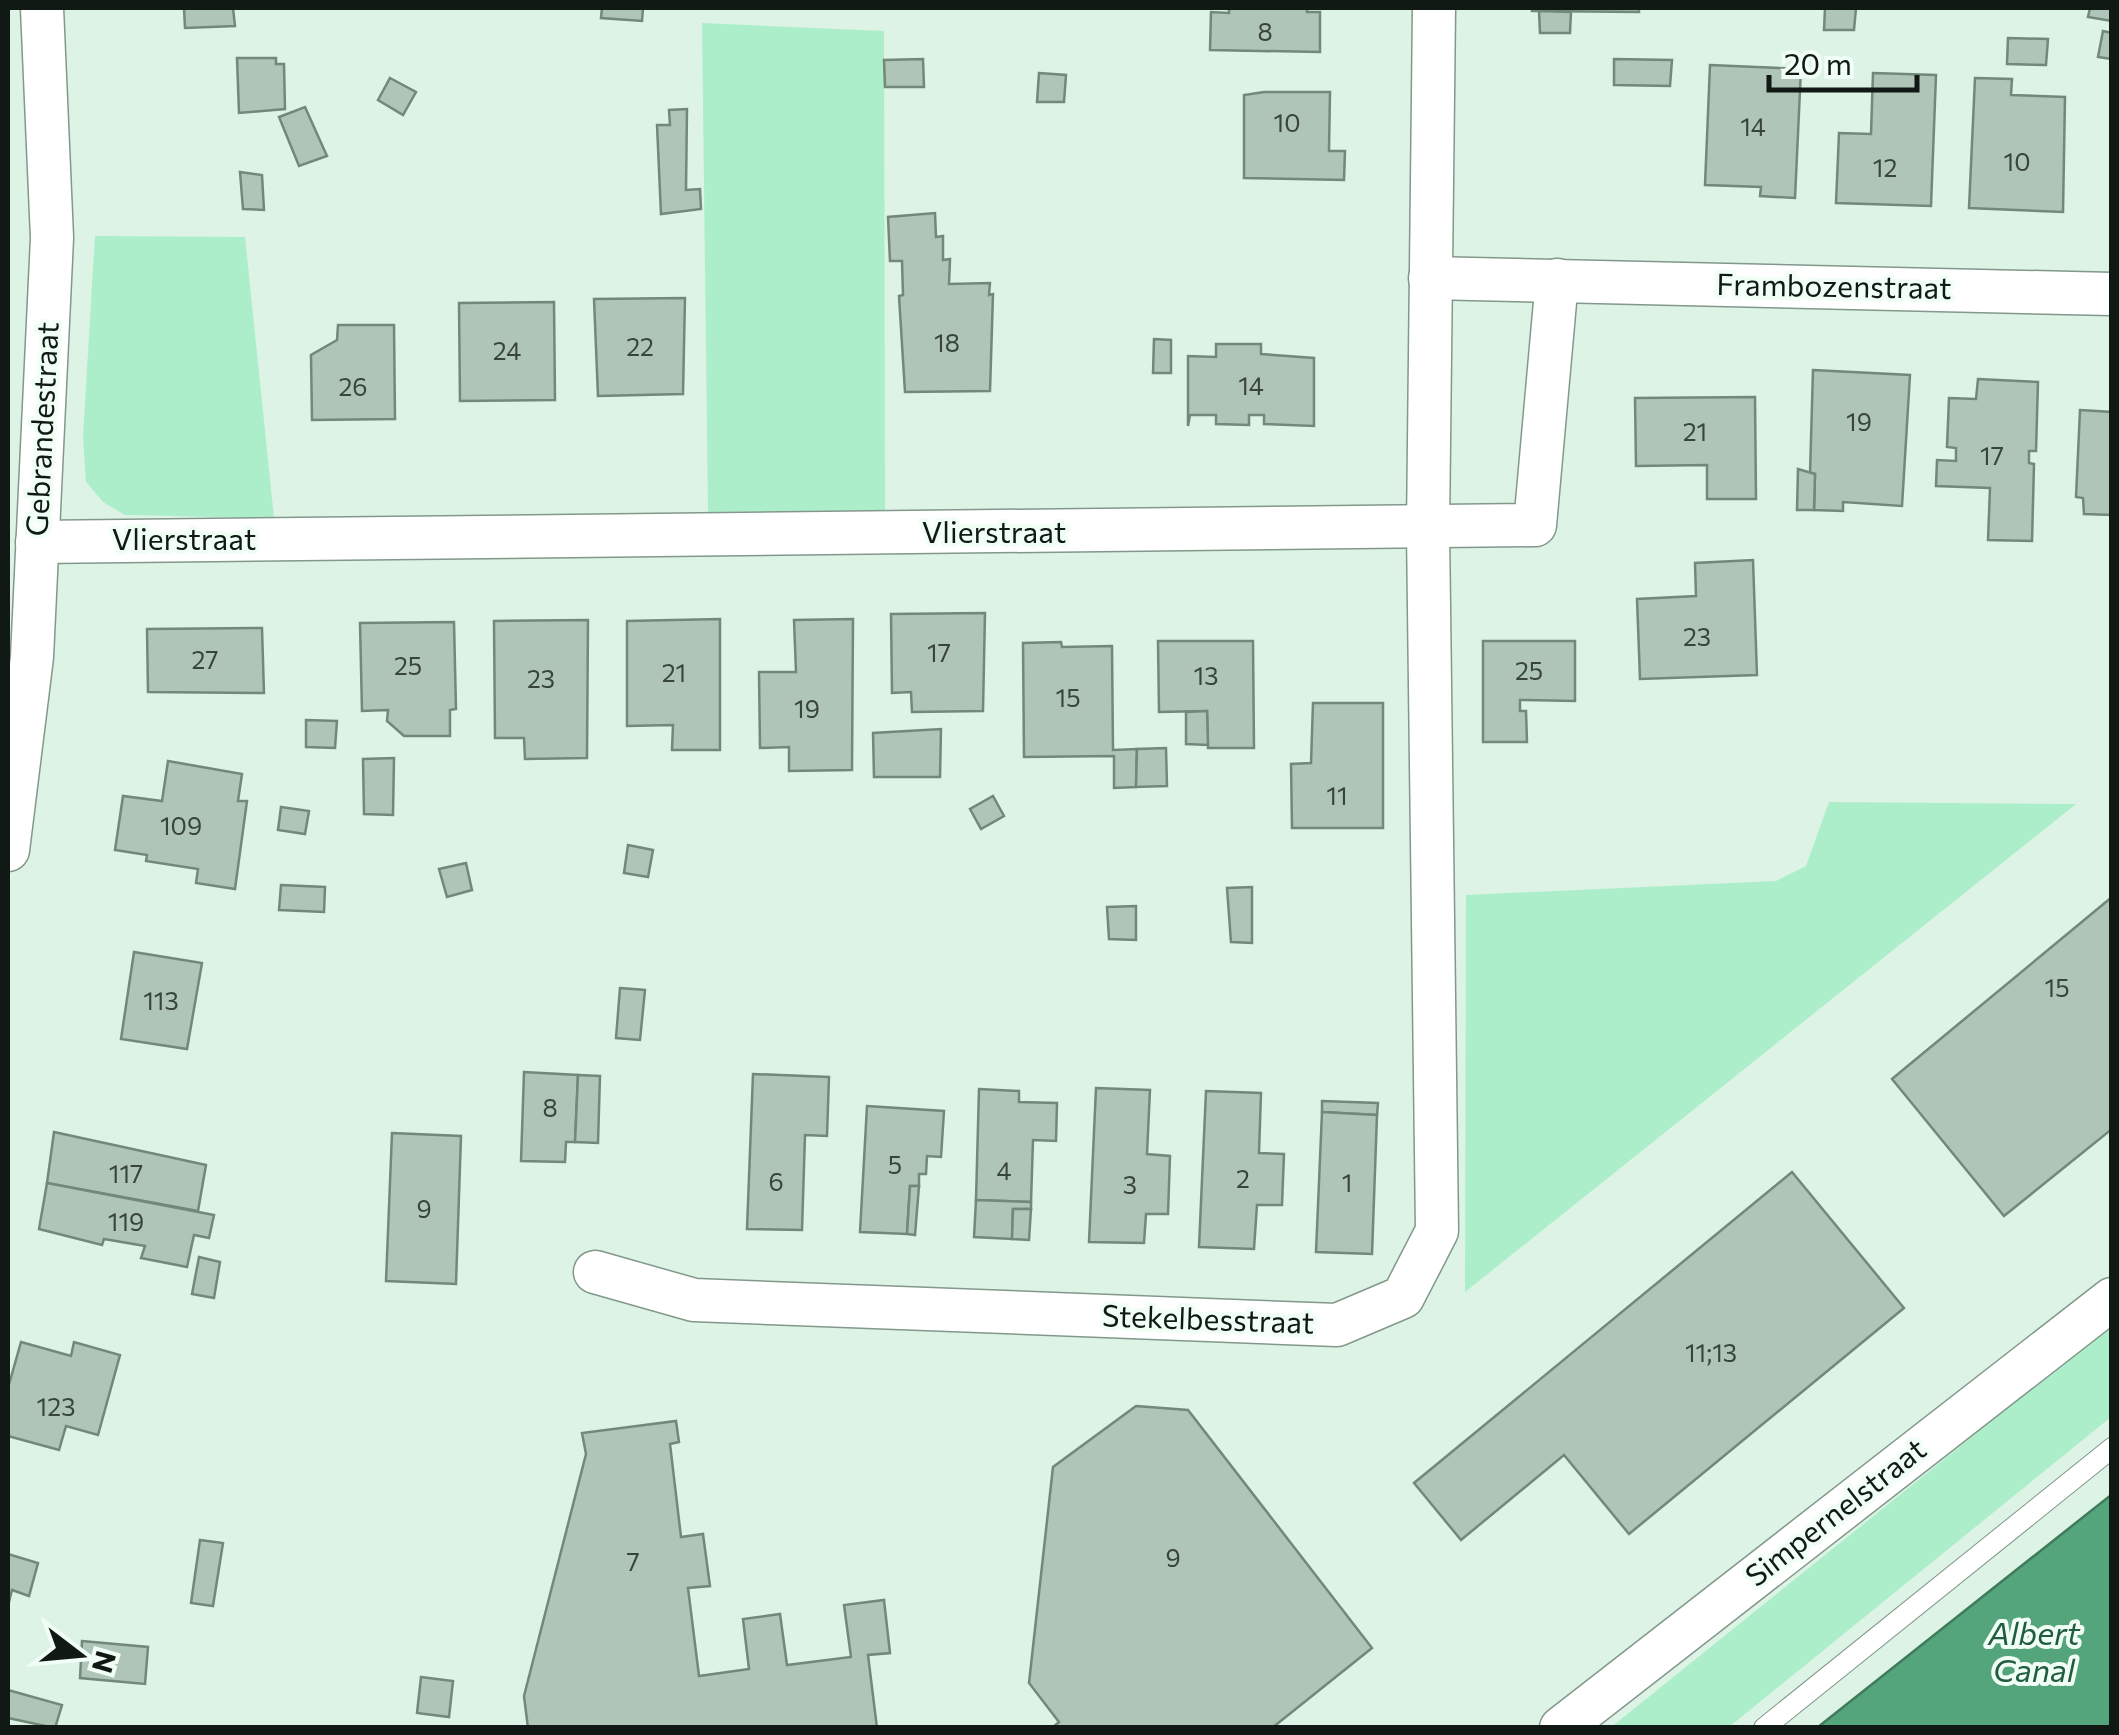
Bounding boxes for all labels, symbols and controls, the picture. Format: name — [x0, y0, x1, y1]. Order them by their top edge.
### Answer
house number: 8 — [1257, 16, 1273, 46]
scale bar — [1769, 30, 1916, 92]
text: 20 m — [1784, 44, 1852, 81]
house number: 10 — [1273, 107, 1301, 137]
house number: 14 — [1740, 111, 1766, 141]
house number: 10 — [2003, 146, 2031, 176]
house number: 12 — [1873, 152, 1897, 182]
street label: Frambozenstraat — [1716, 264, 1952, 305]
street label: Gebrandestraat — [16, 321, 65, 537]
house number: 18 — [934, 327, 960, 357]
house number: 22 — [626, 331, 654, 361]
house number: 24 — [493, 335, 521, 365]
house number: 14 — [1238, 370, 1264, 400]
house number: 26 — [339, 371, 367, 401]
house number: 19 — [1846, 406, 1872, 436]
house number: 21 — [1683, 416, 1707, 446]
house number: 17 — [1980, 440, 2004, 470]
street label: Vlierstraat — [922, 512, 1066, 549]
street label: Vlierstraat — [112, 519, 256, 556]
house number: 23 — [1683, 621, 1711, 651]
house number: 17 — [927, 637, 951, 667]
house number: 27 — [192, 644, 219, 674]
house number: 25 — [394, 650, 422, 680]
house number: 25 — [1515, 655, 1543, 685]
house number: 21 — [662, 657, 686, 687]
house number: 13 — [1194, 660, 1218, 690]
house number: 23 — [527, 663, 555, 693]
house number: 15 — [1055, 682, 1081, 712]
house number: 19 — [794, 693, 820, 723]
house number: 11 — [1326, 780, 1348, 810]
house number: 109 — [160, 810, 202, 840]
house number: 15 — [2044, 972, 2070, 1002]
house number: 113 — [143, 985, 179, 1015]
house number: 8 — [542, 1092, 558, 1122]
house number: 5 — [888, 1149, 902, 1179]
house number: 4 — [996, 1155, 1012, 1185]
house number: 117 — [109, 1158, 143, 1188]
house number: 2 — [1236, 1163, 1250, 1193]
house number: 6 — [768, 1166, 784, 1196]
house number: 1 — [1342, 1167, 1352, 1197]
house number: 3 — [1123, 1169, 1137, 1199]
house number: 9 — [416, 1193, 432, 1223]
house number: 119 — [108, 1206, 144, 1236]
street label: Stekelbesstraat — [1101, 1295, 1315, 1340]
house number: 11;13 — [1685, 1337, 1737, 1367]
house number: 123 — [37, 1391, 75, 1421]
street label: Simpernelstraat — [1737, 1429, 1932, 1593]
house number: 9 — [1165, 1542, 1181, 1572]
house number: 7 — [626, 1546, 640, 1576]
north arrow — [30, 1605, 130, 1705]
water label: Albert Canal — [1987, 1612, 2081, 1689]
text: N — [86, 1647, 124, 1677]

